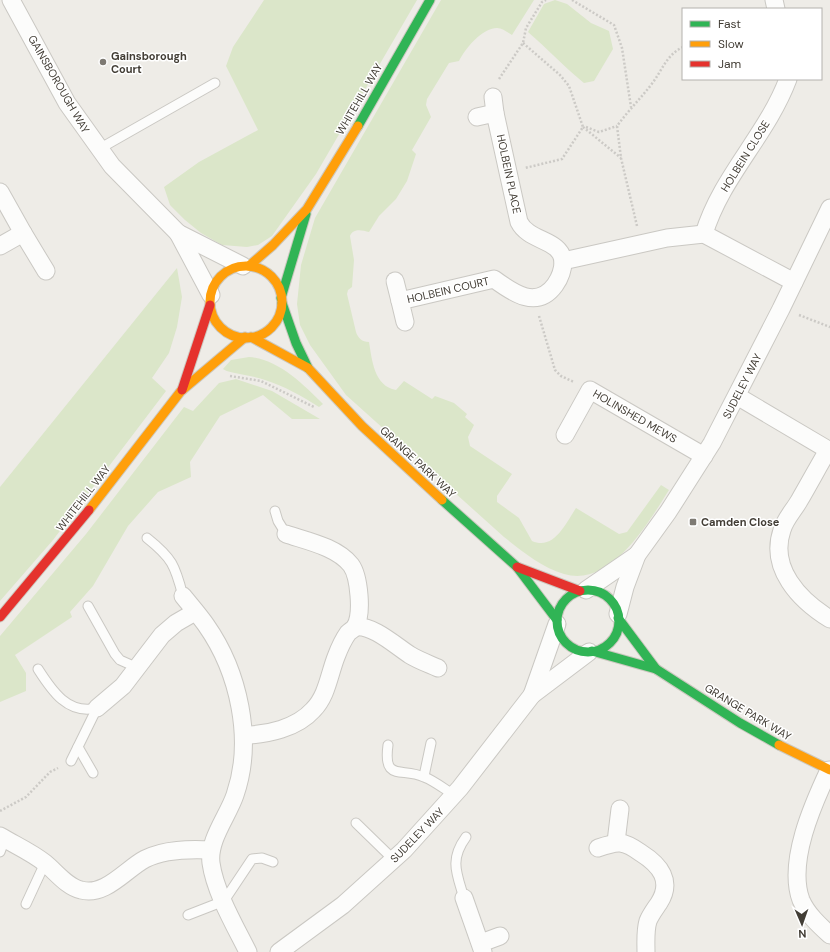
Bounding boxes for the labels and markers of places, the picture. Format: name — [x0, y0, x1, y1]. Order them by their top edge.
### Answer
place label: Gainsborough Court — [111, 49, 187, 76]
marker: Gainsborough Court — [98, 57, 108, 67]
place label: Camden Close — [701, 515, 780, 529]
marker: Camden Close — [688, 517, 698, 527]

